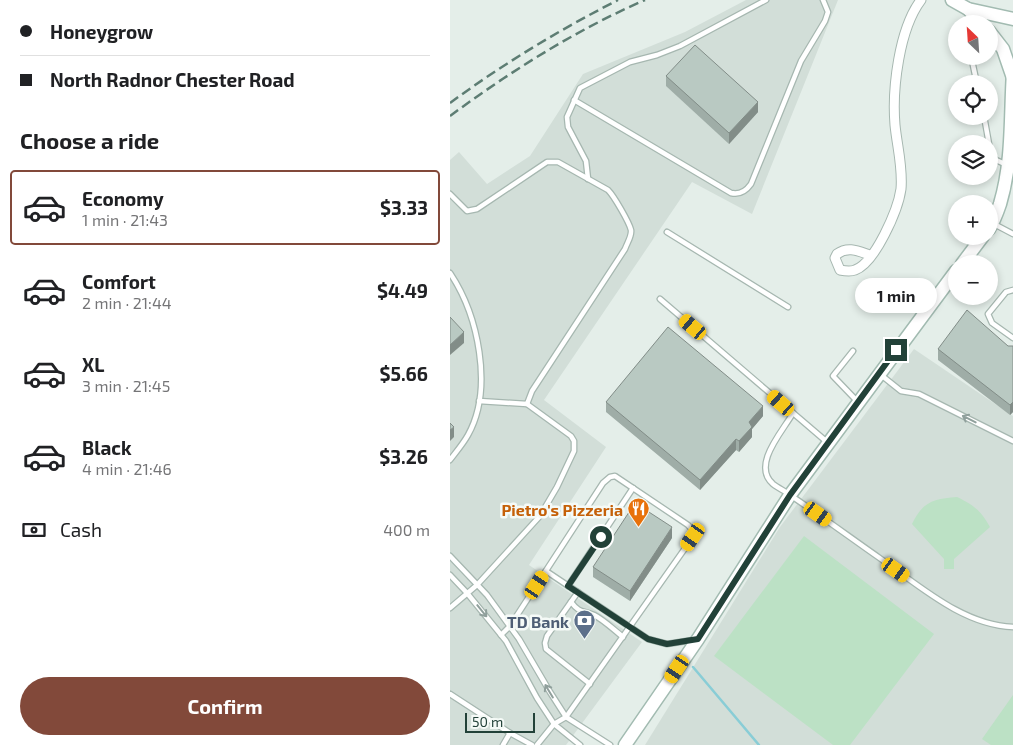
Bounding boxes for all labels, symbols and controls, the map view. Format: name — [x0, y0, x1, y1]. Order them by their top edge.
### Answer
north arrow — [948, 15, 998, 65]
map controls — [948, 15, 998, 305]
text: Honeygrow — [50, 20, 153, 43]
text: North Radnor Chester Road — [50, 68, 295, 91]
button: locate — [948, 75, 998, 125]
text: Choose a ride — [20, 127, 159, 153]
button: layers — [948, 135, 998, 185]
icon: car — [22, 185, 67, 230]
text: Economy — [82, 187, 164, 210]
button: + — [948, 195, 998, 245]
text: $3.33 — [380, 196, 428, 219]
text: 1 min · 21:43 — [82, 210, 168, 229]
button: − — [948, 255, 998, 305]
icon: car — [22, 268, 67, 313]
text: Comfort — [82, 270, 156, 293]
callout: 1 min — [855, 278, 937, 312]
text: $4.49 — [377, 279, 428, 302]
text: 1 min — [877, 286, 915, 305]
text: 2 min · 21:44 — [82, 293, 172, 312]
car — [676, 312, 709, 342]
route end — [885, 339, 907, 361]
icon: car — [22, 351, 67, 396]
text: XL — [82, 353, 104, 376]
text: $5.66 — [379, 362, 428, 385]
text: 3 min · 21:45 — [82, 376, 170, 395]
car — [764, 387, 797, 419]
one-way arrow — [962, 414, 977, 424]
icon: car — [22, 434, 67, 479]
text: Black — [82, 436, 132, 459]
text: $3.26 — [379, 445, 428, 468]
text: 4 min · 21:46 — [82, 459, 172, 478]
restaurant icon: Pietro's Pizzeria — [627, 497, 651, 528]
car — [801, 499, 834, 529]
place label: Pietro's Pizzeria — [501, 500, 623, 519]
icon: cash — [20, 516, 48, 544]
text: Cash — [60, 518, 102, 541]
text: 400 m — [383, 520, 430, 539]
car — [678, 520, 707, 554]
route start — [590, 526, 612, 548]
car — [879, 555, 912, 585]
car — [522, 568, 551, 602]
one-way arrow — [477, 604, 487, 618]
bank icon: TD Bank — [573, 609, 597, 640]
place label: TD Bank — [507, 612, 569, 631]
car — [662, 652, 691, 686]
button: Confirm — [20, 677, 430, 735]
one-way arrow — [544, 684, 554, 698]
scale bar — [465, 710, 535, 733]
text: 50 m — [472, 713, 503, 730]

